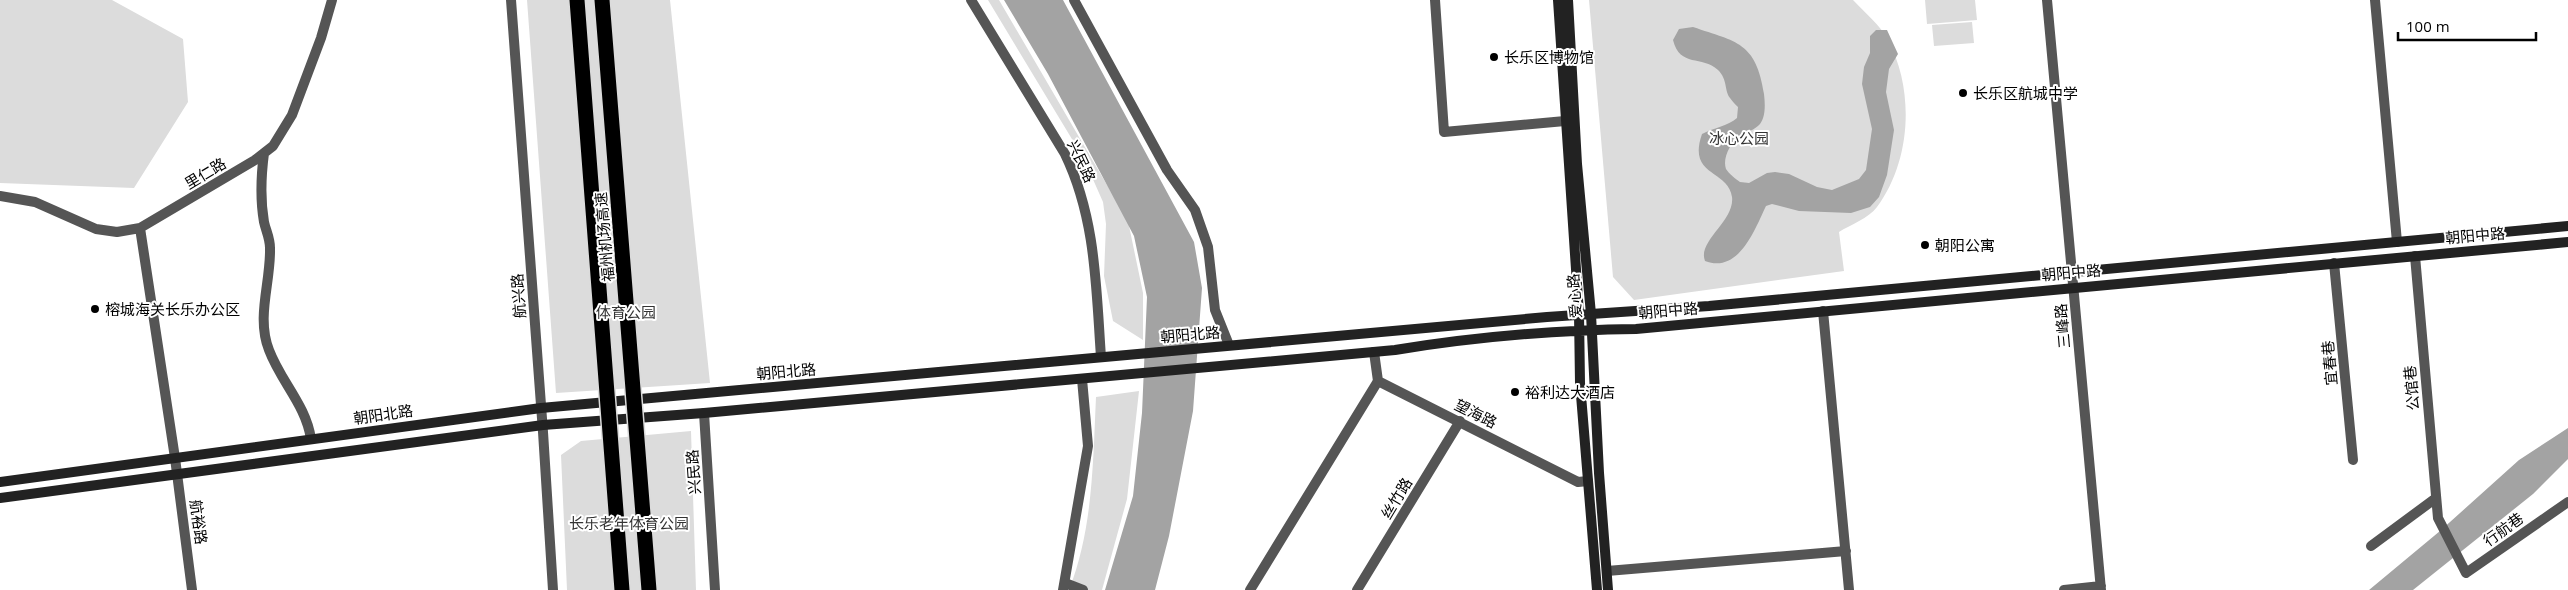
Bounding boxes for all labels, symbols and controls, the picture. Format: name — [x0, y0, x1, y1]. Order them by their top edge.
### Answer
scale bar — [2398, 10, 2536, 42]
text: 100 m — [2406, 16, 2450, 36]
place label: 长乐区博物馆 — [1504, 47, 1594, 67]
marker: 长乐区博物馆 — [1488, 51, 1500, 63]
place label: 长乐区航城中学 — [1973, 83, 2078, 103]
marker: 长乐区航城中学 — [1957, 87, 1969, 99]
park label: 冰心公园 — [1709, 128, 1769, 148]
street label: 兴民路 — [1063, 136, 1101, 186]
street label: 里仁路 — [181, 153, 229, 193]
street label: 福州机场高速 — [590, 191, 618, 283]
street label: 朝阳中路 — [2444, 222, 2506, 248]
place label: 朝阳公寓 — [1935, 235, 1995, 255]
marker: 朝阳公寓 — [1919, 239, 1931, 251]
street label: 朝阳中路 — [2040, 259, 2102, 285]
street label: 航兴路 — [506, 273, 530, 319]
street label: 爱心路 — [1562, 273, 1586, 319]
street label: 朝阳中路 — [1637, 297, 1699, 323]
place label: 榕城海关长乐办公区 — [105, 299, 240, 319]
park label: 体育公园 — [596, 302, 656, 322]
marker: 榕城海关长乐办公区 — [89, 303, 101, 315]
street label: 三峰路 — [2050, 303, 2074, 349]
street label: 朝阳北路 — [1159, 321, 1221, 347]
street label: 宜春巷 — [2317, 340, 2341, 386]
street label: 朝阳北路 — [755, 358, 817, 384]
street label: 公馆巷 — [2399, 365, 2423, 411]
place label: 裕利达大酒店 — [1525, 382, 1615, 402]
marker: 裕利达大酒店 — [1509, 386, 1521, 398]
street label: 望海路 — [1451, 394, 1501, 432]
street label: 朝阳北路 — [352, 400, 414, 428]
street label: 兴民路 — [681, 449, 705, 495]
street label: 丝竹路 — [1376, 474, 1416, 522]
street label: 航裕路 — [186, 498, 212, 546]
street label: 行航巷 — [2479, 508, 2527, 550]
park label: 长乐老年体育公园 — [569, 513, 689, 533]

